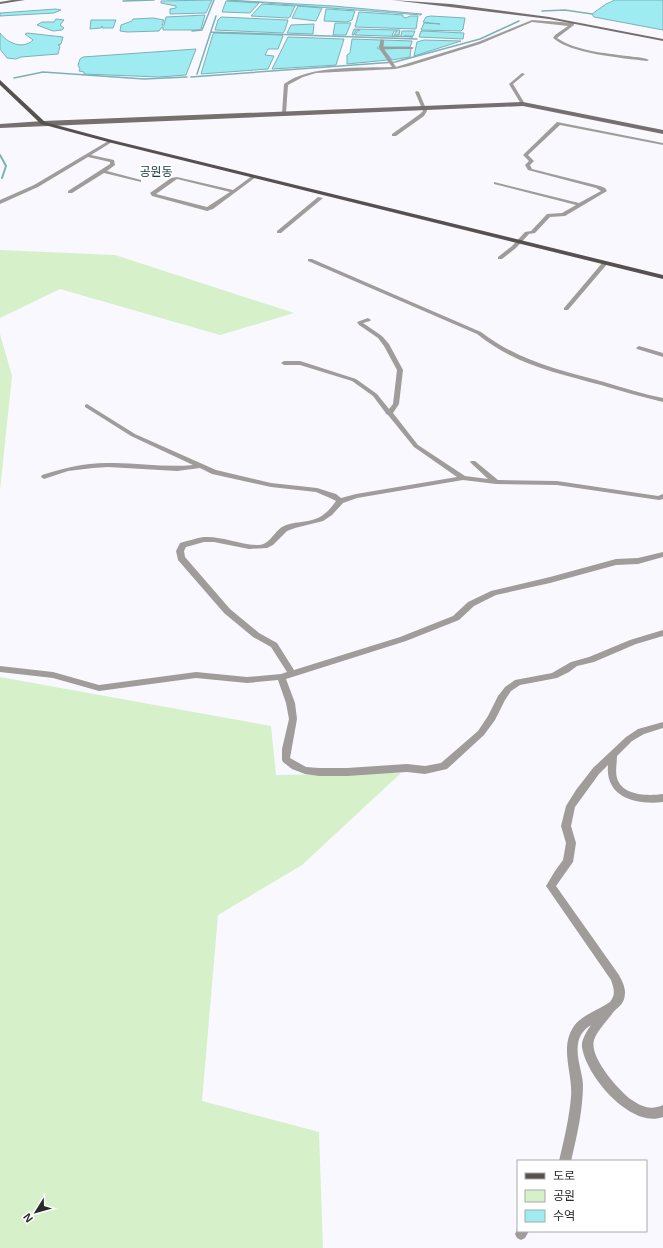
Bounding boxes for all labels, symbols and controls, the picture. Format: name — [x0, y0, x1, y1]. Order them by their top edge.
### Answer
district label: 공원동 — [139, 165, 173, 179]
legend — [517, 1160, 647, 1232]
text: 도로 — [553, 1169, 575, 1183]
text: 공원 — [553, 1189, 575, 1203]
north arrow — [16, 1192, 56, 1232]
text: 수역 — [553, 1209, 575, 1223]
text: N — [21, 1211, 35, 1225]

